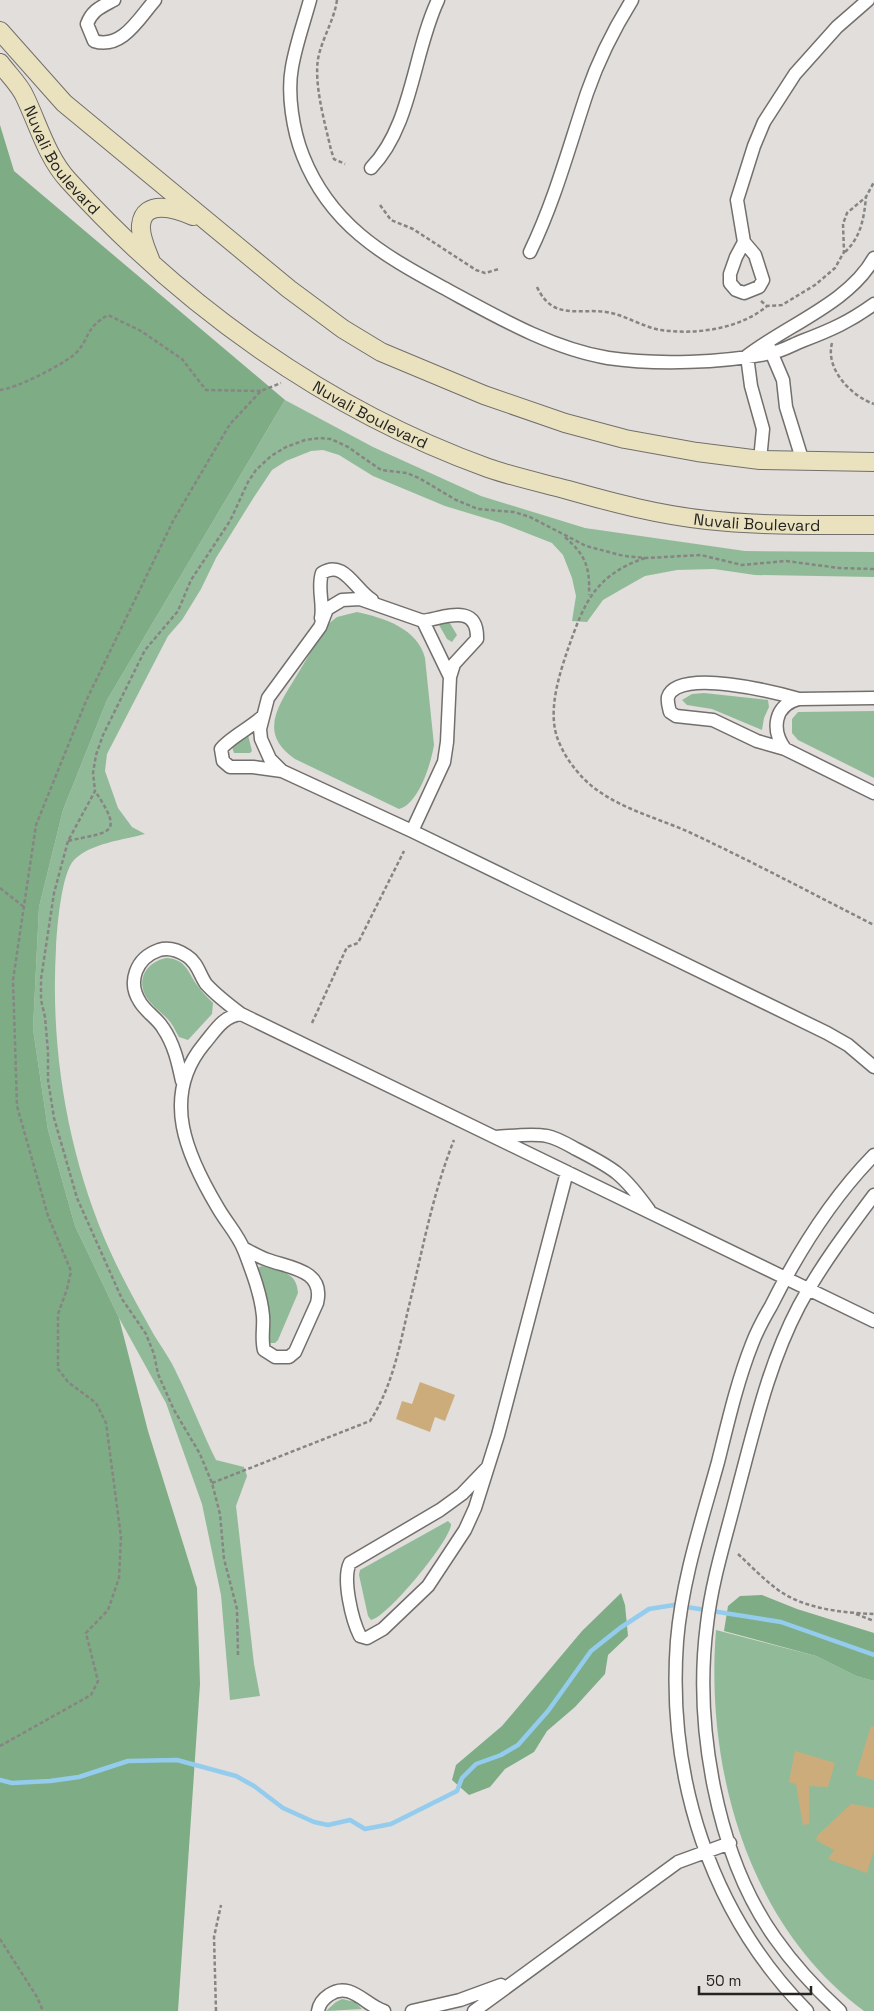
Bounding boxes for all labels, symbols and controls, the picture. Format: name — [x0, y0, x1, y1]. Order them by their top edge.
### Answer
street label: Nuvali Boulevard — [19, 102, 105, 219]
street label: Nuvali Boulevard — [309, 376, 431, 453]
street label: Nuvali Boulevard — [692, 509, 820, 536]
scale bar — [699, 1964, 812, 1996]
text: 50 m — [706, 1971, 741, 1990]

